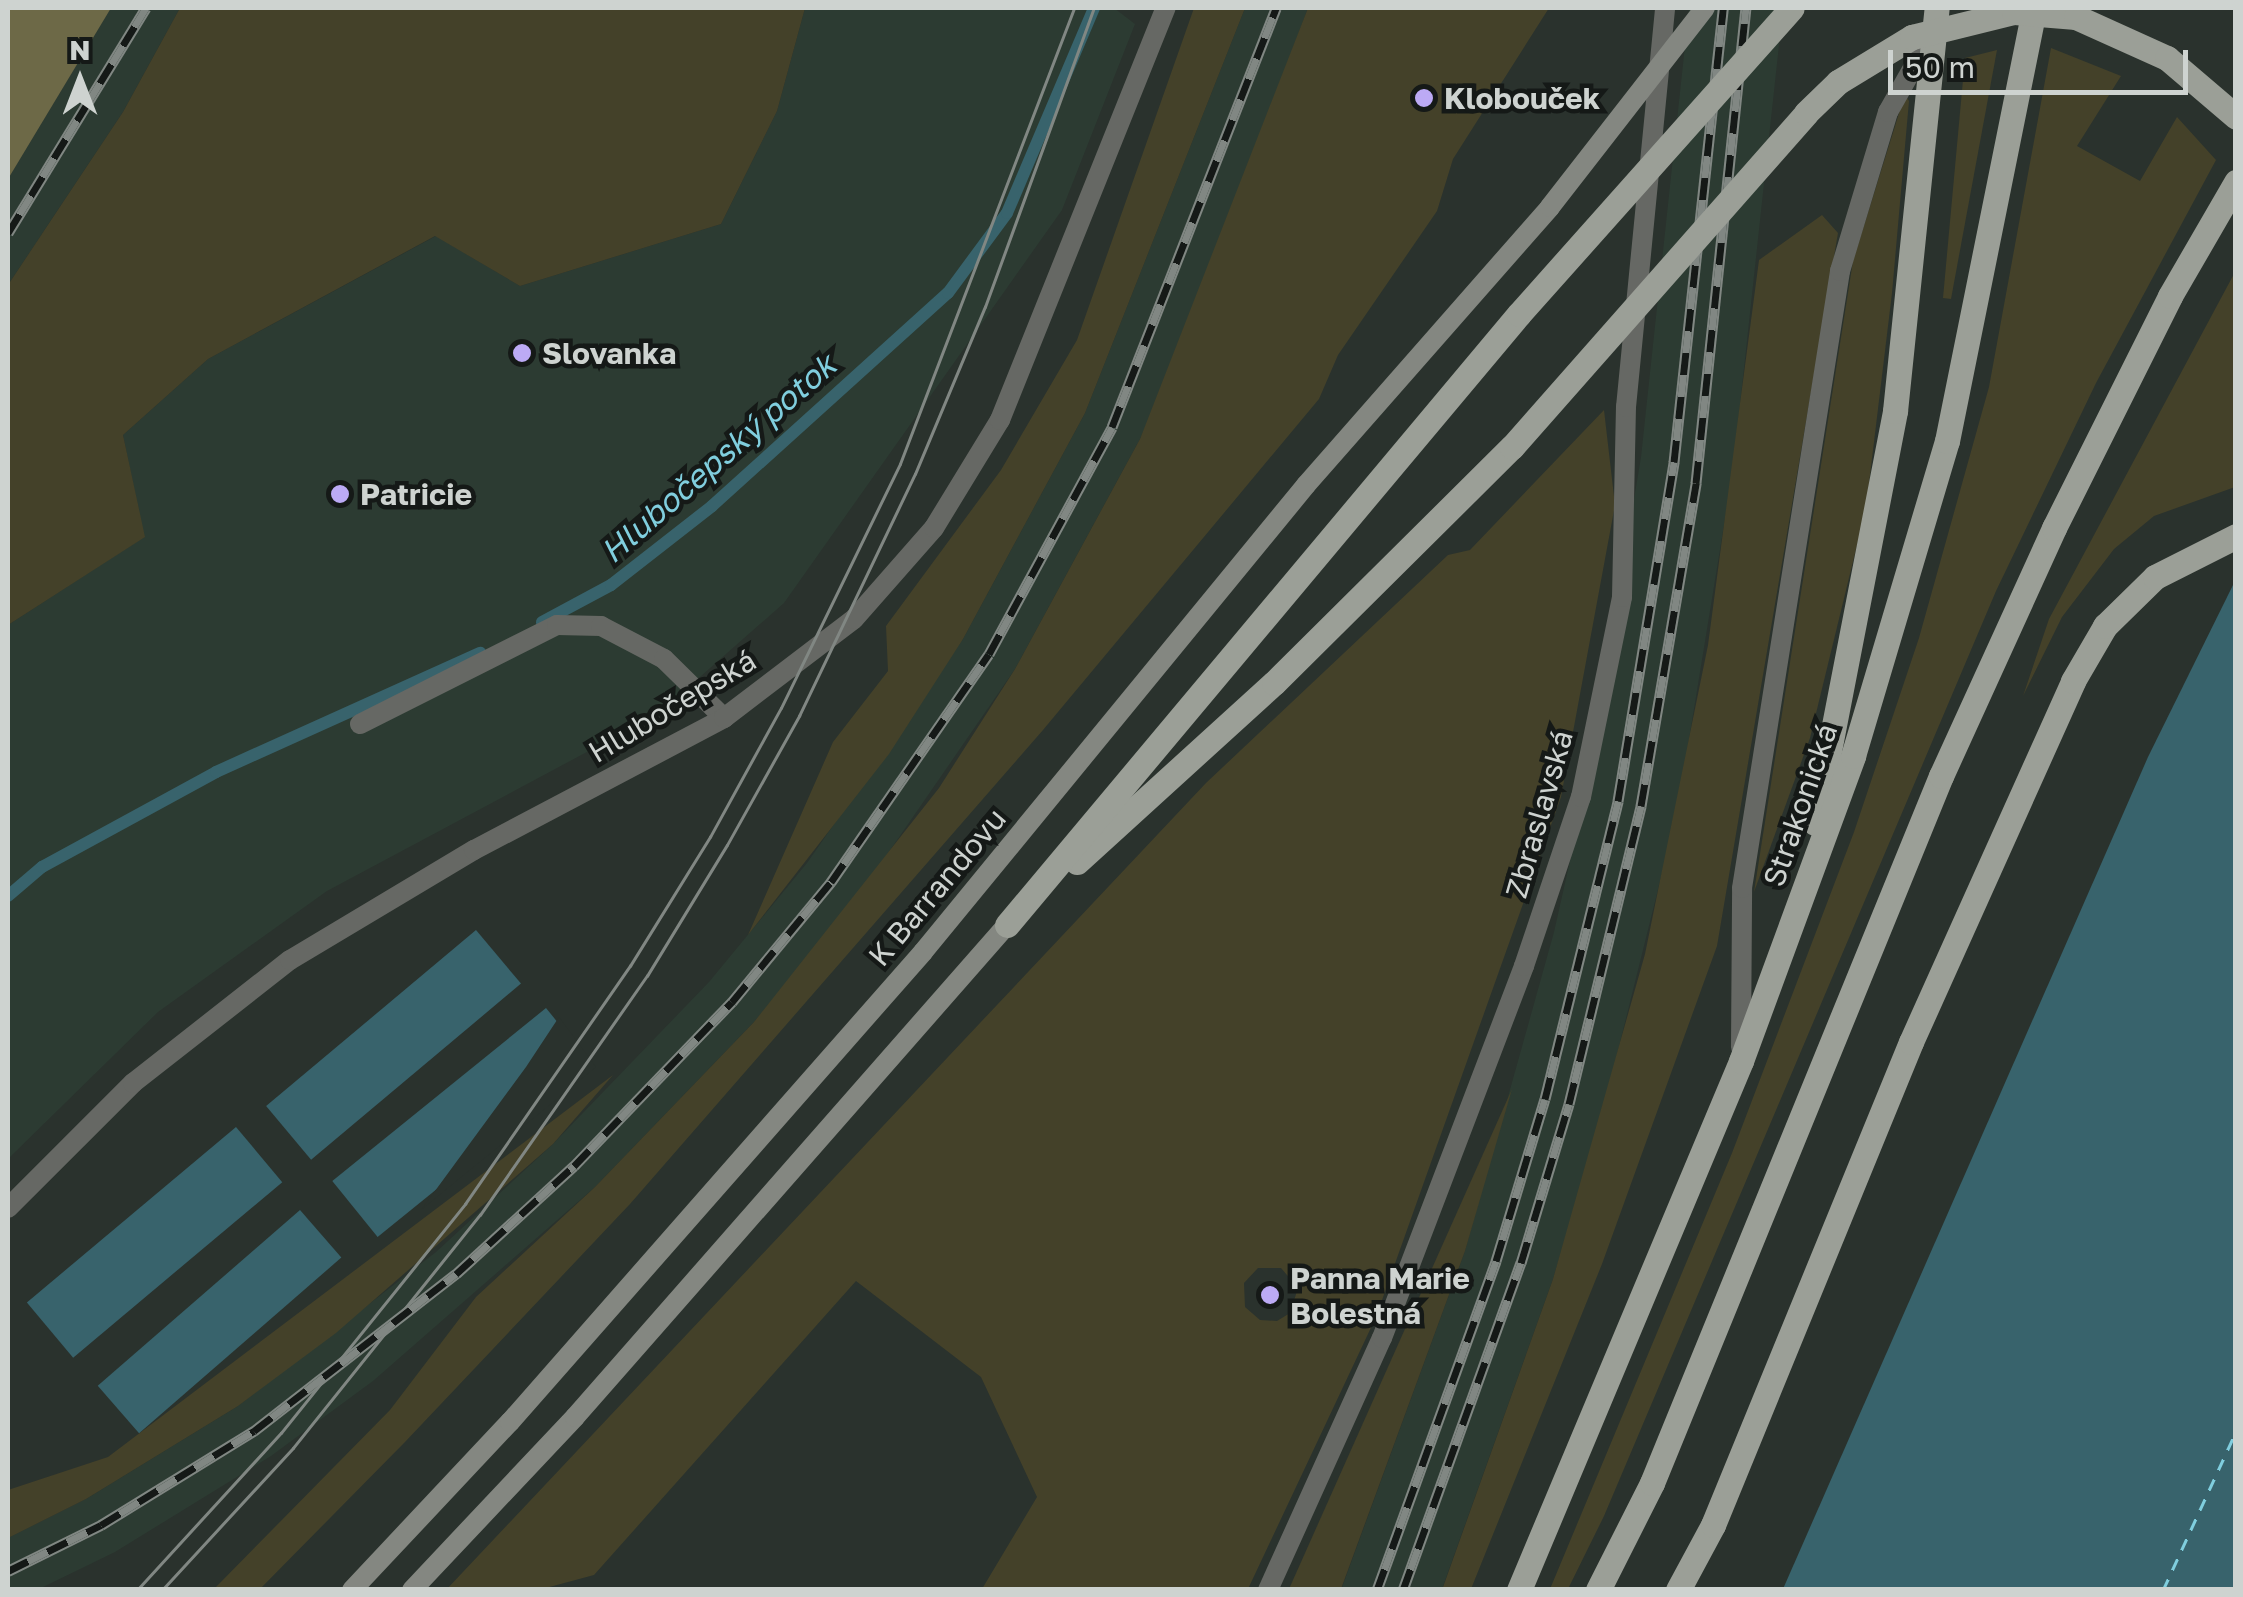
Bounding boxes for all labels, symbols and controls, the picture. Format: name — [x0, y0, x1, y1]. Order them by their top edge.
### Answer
north arrow — [30, 30, 130, 130]
scale bar — [1893, 30, 2193, 92]
text: N — [69, 33, 91, 66]
text: 50 m — [1905, 49, 1975, 85]
place label: Klobouček — [1444, 80, 1600, 116]
marker: Klobouček — [1413, 87, 1435, 109]
place label: Slovanka — [542, 335, 676, 371]
marker: Slovanka — [511, 342, 533, 364]
water label: Hlubočepský potok — [593, 346, 843, 570]
place label: Patricie — [360, 476, 472, 512]
marker: Patricie — [329, 483, 351, 505]
street label: Hlubočepská — [582, 642, 762, 770]
street label: Strakonická — [1755, 719, 1845, 891]
street label: Zbraslavská — [1498, 726, 1580, 902]
street label: K Barrandovu — [861, 801, 1013, 973]
place label: Panna Marie Bolestná — [1290, 1260, 1470, 1330]
marker: Panna Marie Bolestná — [1259, 1284, 1281, 1306]

